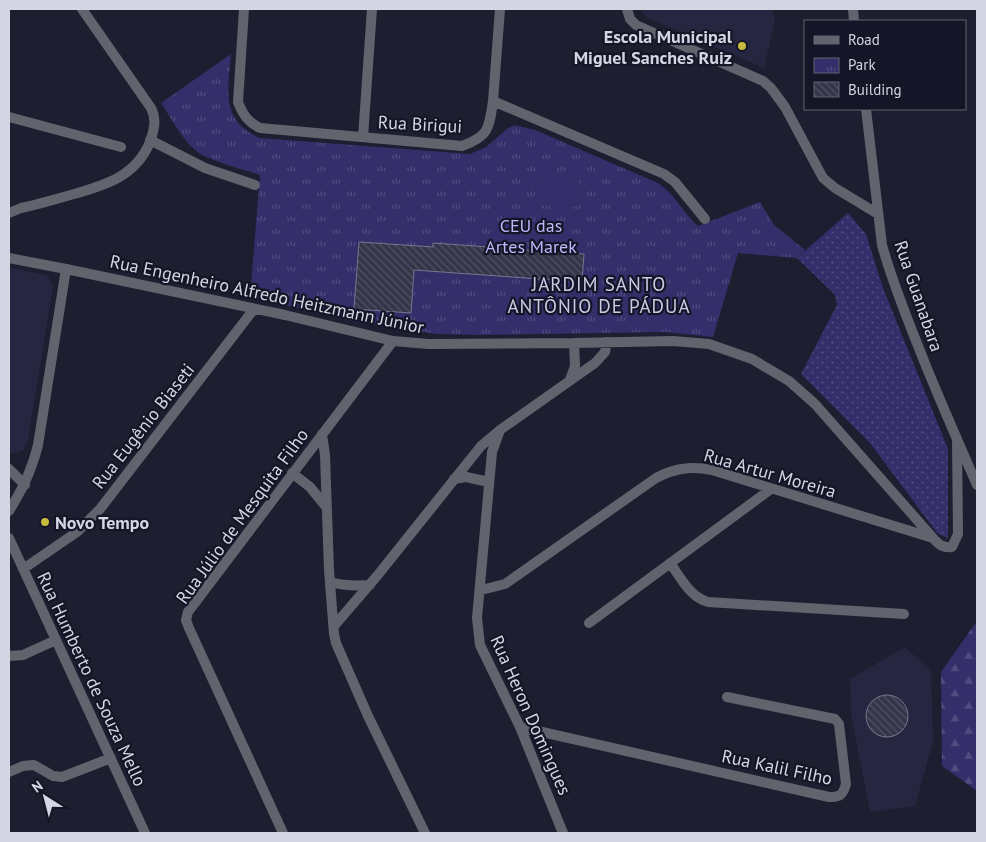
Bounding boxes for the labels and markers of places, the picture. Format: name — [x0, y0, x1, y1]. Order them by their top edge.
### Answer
place label: Escola Municipal Miguel Sanches Ruiz — [574, 25, 733, 69]
marker: Escola Municipal Miguel Sanches Ruiz — [736, 40, 748, 52]
place label: Novo Tempo — [55, 511, 150, 534]
marker: Novo Tempo — [39, 516, 51, 528]

